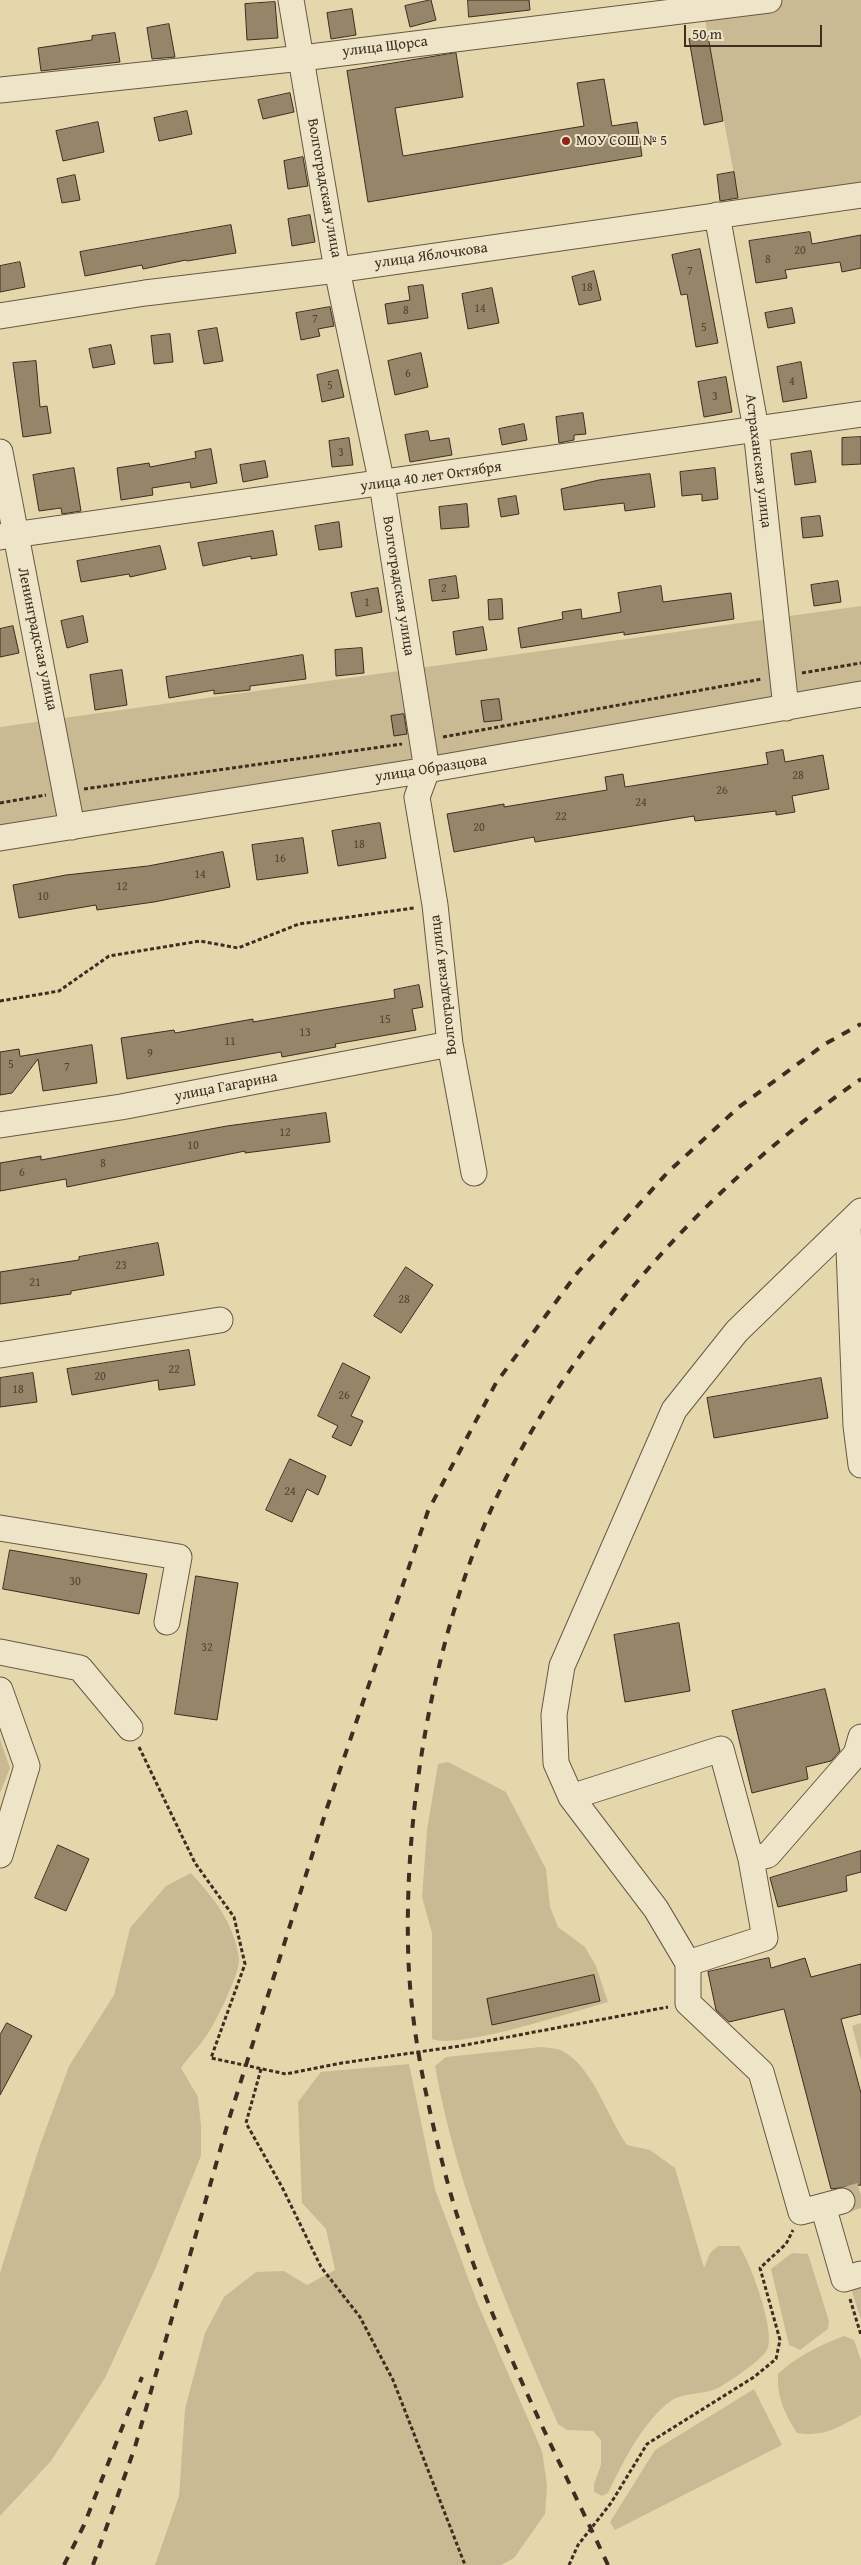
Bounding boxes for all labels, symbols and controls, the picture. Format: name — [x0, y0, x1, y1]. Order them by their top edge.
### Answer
scale bar — [686, 15, 824, 47]
text: 50 m — [692, 23, 722, 44]
street label: улица Щорса — [341, 33, 429, 61]
street label: Волгоградская улица — [303, 117, 345, 259]
place label: МОУ СОШ № 5 — [576, 132, 667, 150]
marker: МОУ СОШ № 5 — [560, 135, 572, 147]
street label: улица Яблочкова — [373, 239, 489, 273]
house number: 20 — [794, 244, 806, 258]
house number: 8 — [765, 253, 771, 267]
house number: 7 — [687, 265, 693, 279]
house number: 18 — [581, 281, 593, 295]
house number: 14 — [474, 302, 486, 316]
house number: 8 — [403, 304, 409, 318]
house number: 7 — [312, 313, 318, 327]
house number: 5 — [701, 321, 707, 335]
house number: 6 — [405, 367, 411, 381]
house number: 4 — [789, 375, 795, 389]
house number: 5 — [327, 379, 333, 393]
house number: 3 — [712, 390, 718, 404]
street label: Астраханская улица — [741, 393, 775, 529]
house number: 3 — [338, 446, 344, 460]
street label: улица 40 лет Октября — [359, 458, 503, 496]
street label: Волгоградская улица — [378, 515, 418, 657]
street label: Ленинградская улица — [13, 566, 61, 712]
house number: 2 — [441, 582, 447, 596]
house number: 1 — [364, 596, 370, 610]
street label: улица Образцова — [374, 751, 488, 787]
house number: 28 — [792, 769, 804, 783]
house number: 26 — [716, 784, 728, 798]
house number: 24 — [635, 796, 647, 810]
house number: 22 — [555, 810, 567, 824]
house number: 20 — [473, 821, 485, 835]
house number: 18 — [353, 838, 365, 852]
house number: 16 — [274, 852, 286, 866]
house number: 14 — [194, 868, 206, 882]
house number: 12 — [116, 880, 128, 894]
house number: 10 — [37, 890, 49, 904]
street label: Волгоградская улица — [426, 914, 462, 1056]
house number: 15 — [379, 1013, 391, 1027]
house number: 13 — [299, 1026, 311, 1040]
house number: 11 — [224, 1035, 236, 1049]
house number: 9 — [147, 1047, 153, 1061]
house number: 5 — [8, 1058, 14, 1072]
house number: 7 — [64, 1061, 70, 1075]
street label: улица Гагарина — [173, 1068, 279, 1106]
house number: 12 — [279, 1126, 291, 1140]
house number: 10 — [187, 1139, 199, 1153]
house number: 8 — [100, 1157, 106, 1171]
house number: 6 — [19, 1166, 25, 1180]
house number: 23 — [115, 1259, 127, 1273]
house number: 21 — [29, 1276, 41, 1290]
house number: 28 — [398, 1293, 410, 1307]
house number: 22 — [168, 1363, 180, 1377]
house number: 20 — [94, 1370, 106, 1384]
house number: 18 — [12, 1383, 24, 1397]
house number: 26 — [338, 1389, 350, 1403]
house number: 24 — [284, 1485, 296, 1499]
house number: 30 — [69, 1575, 81, 1589]
house number: 32 — [201, 1641, 213, 1655]

